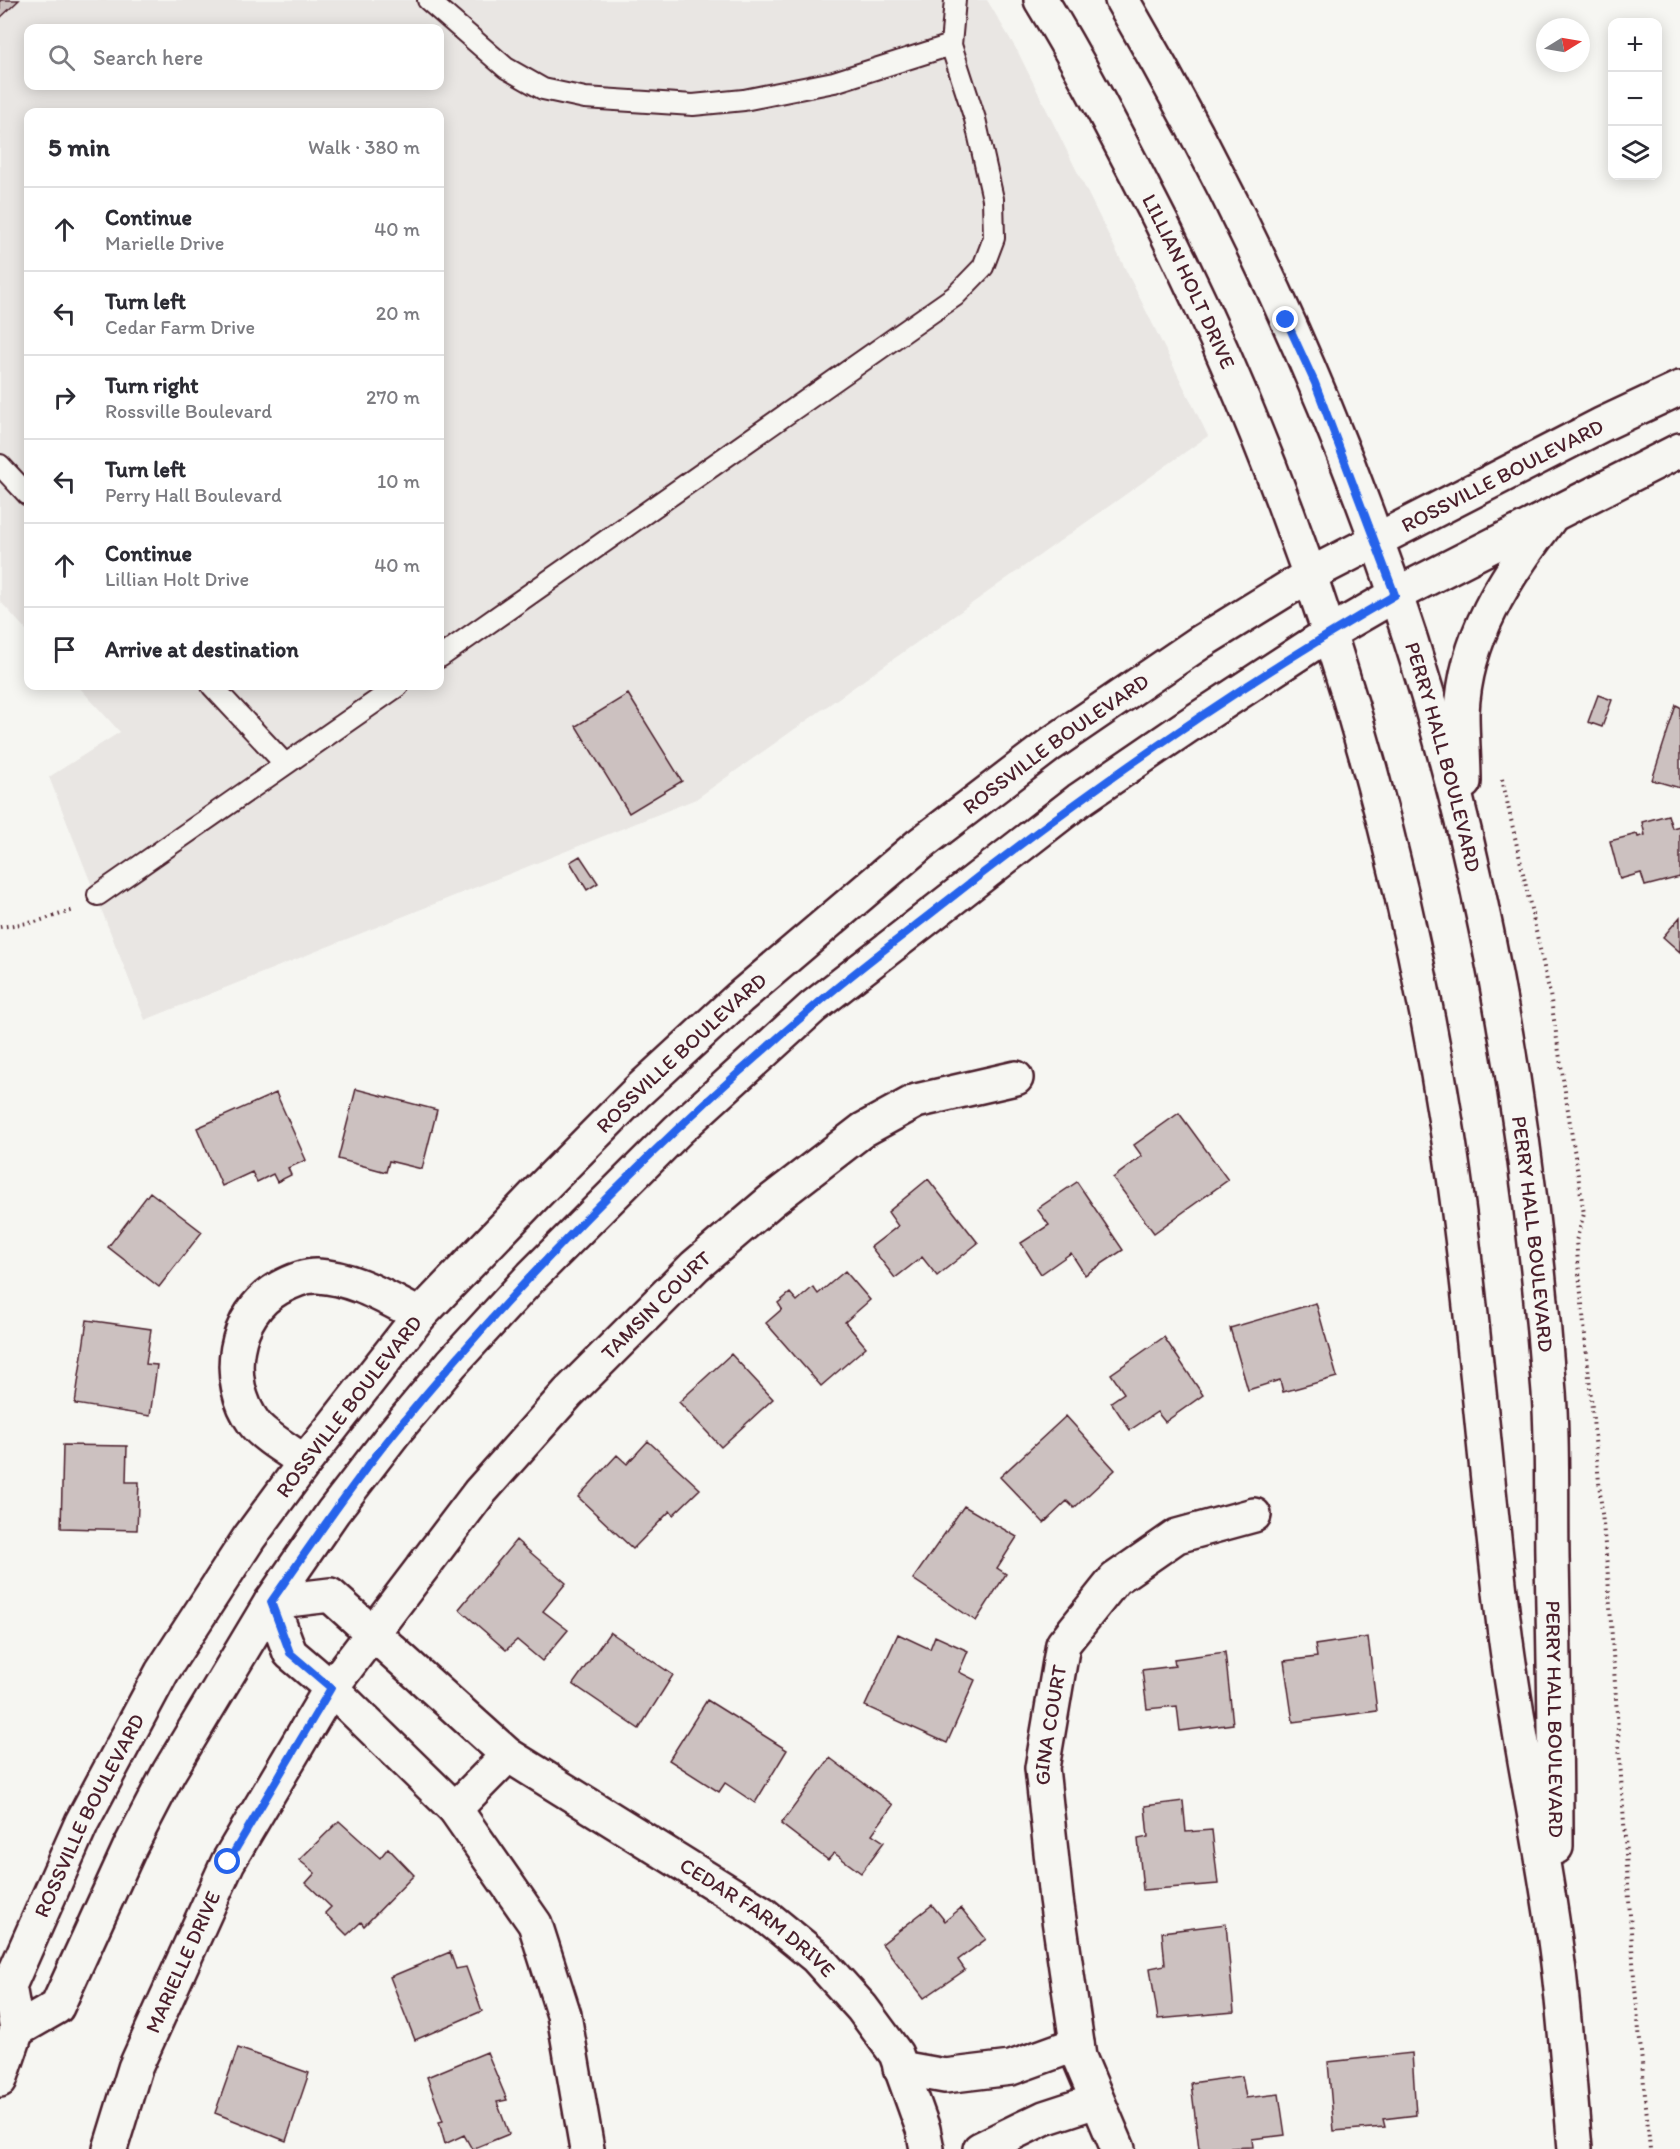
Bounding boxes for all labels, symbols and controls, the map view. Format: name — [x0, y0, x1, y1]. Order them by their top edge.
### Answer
north arrow — [1536, 18, 1590, 72]
map controls — [1608, 18, 1662, 180]
button: + — [1608, 18, 1662, 72]
search box — [24, 24, 444, 90]
icon: search — [45, 41, 78, 74]
text: Search here — [93, 44, 203, 71]
button: − — [1608, 72, 1662, 126]
button: layers — [1608, 126, 1662, 180]
text: 5 min — [48, 131, 110, 163]
text: Walk · 380 m — [308, 135, 420, 159]
street label: LILLIAN HOLT DRIVE — [1137, 190, 1241, 372]
text: Continue — [105, 204, 192, 231]
icon: ahead — [48, 213, 81, 246]
text: 40 m — [374, 217, 420, 241]
text: Marielle Drive — [105, 231, 224, 255]
text: Turn left — [105, 288, 186, 315]
icon: left — [48, 297, 81, 330]
text: 20 m — [376, 301, 420, 325]
route end — [1272, 306, 1298, 332]
text: Cedar Farm Drive — [105, 315, 255, 339]
text: Turn right — [105, 372, 199, 399]
icon: right — [48, 381, 81, 414]
text: 270 m — [366, 385, 420, 409]
text: Rossville Boulevard — [105, 399, 272, 423]
street label: ROSSVILLE BOULEVARD — [1397, 413, 1607, 538]
text: Turn left — [105, 456, 186, 483]
icon: left — [48, 465, 81, 498]
text: 10 m — [377, 469, 420, 493]
text: Perry Hall Boulevard — [105, 483, 282, 507]
text: Continue — [105, 540, 192, 567]
icon: ahead — [48, 549, 81, 582]
text: 40 m — [374, 553, 420, 577]
text: Lillian Holt Drive — [105, 567, 249, 591]
icon: arrive — [48, 633, 81, 666]
text: Arrive at destination — [105, 636, 299, 663]
street label: PERRY HALL BOULEVARD — [1400, 639, 1487, 875]
street label: ROSSVILLE BOULEVARD — [957, 668, 1153, 819]
street label: ROSSVILLE BOULEVARD — [591, 967, 771, 1138]
street label: PERRY HALL BOULEVARD — [1507, 1114, 1559, 1353]
street label: TAMSIN COURT — [596, 1245, 716, 1365]
street label: ROSSVILLE BOULEVARD — [270, 1310, 427, 1502]
street label: PERRY HALL BOULEVARD — [1541, 1600, 1569, 1838]
street label: GINA COURT — [1029, 1663, 1071, 1787]
street label: ROSSVILLE BOULEVARD — [28, 1709, 149, 1921]
route start — [214, 1848, 240, 1874]
street label: CEDAR FARM DRIVE — [675, 1852, 841, 1982]
street label: MARIELLE DRIVE — [139, 1887, 225, 2037]

